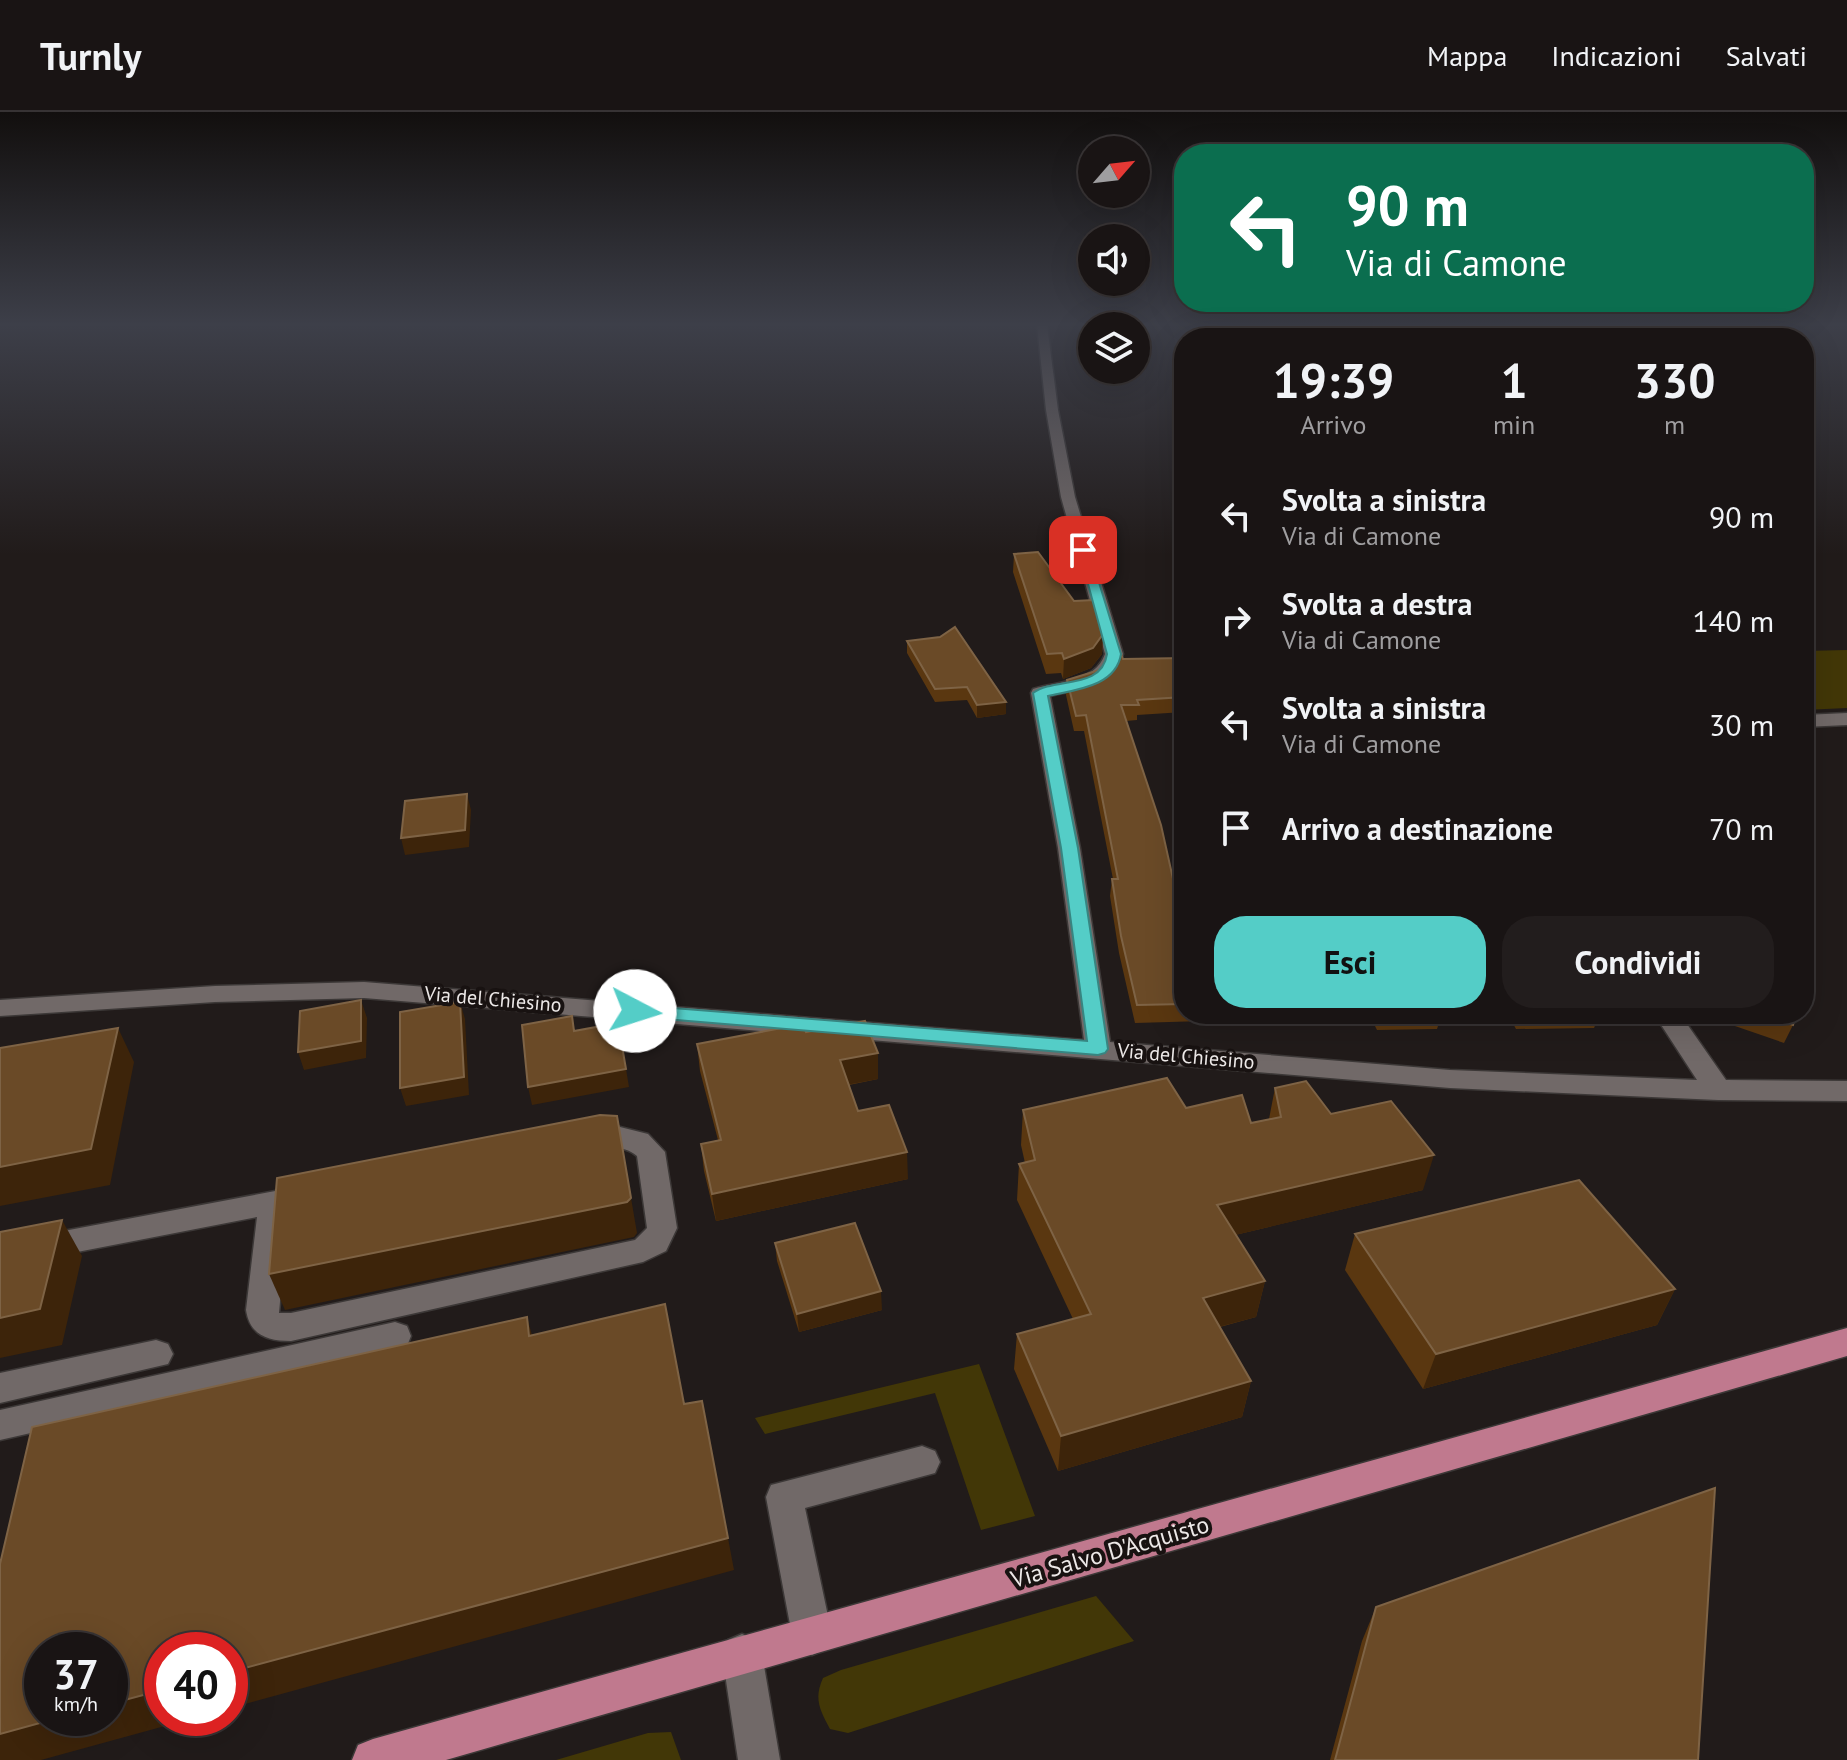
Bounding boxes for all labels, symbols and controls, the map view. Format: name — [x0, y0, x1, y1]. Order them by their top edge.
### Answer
text: Turnly — [40, 31, 141, 80]
text: Mappa — [1427, 37, 1507, 74]
text: Indicazioni — [1551, 37, 1682, 74]
text: Salvati — [1726, 37, 1807, 74]
north arrow — [1078, 136, 1150, 208]
map controls — [1078, 136, 1150, 384]
text: 90 m — [1346, 169, 1469, 241]
icon: left — [1214, 176, 1318, 280]
button: sound — [1078, 224, 1150, 296]
text: Via di Camone — [1346, 239, 1567, 286]
button: layers — [1078, 312, 1150, 384]
text: 19:39 — [1273, 349, 1394, 411]
text: 1 — [1500, 349, 1528, 411]
text: 330 — [1634, 349, 1715, 411]
text: Arrivo — [1300, 408, 1366, 441]
text: min — [1493, 408, 1535, 441]
text: m — [1664, 408, 1685, 441]
text: Svolta a sinistra — [1282, 480, 1486, 519]
icon: left — [1214, 494, 1258, 538]
text: 90 m — [1709, 497, 1774, 536]
pin — [1049, 516, 1117, 584]
text: Via di Camone — [1282, 519, 1441, 552]
icon: arrive — [1061, 528, 1105, 572]
text: Svolta a destra — [1282, 584, 1472, 623]
icon: right — [1214, 598, 1258, 642]
text: 140 m — [1693, 601, 1774, 640]
text: Via di Camone — [1282, 623, 1441, 656]
text: Svolta a sinistra — [1282, 688, 1486, 727]
icon: left — [1214, 702, 1258, 746]
text: 30 m — [1709, 705, 1774, 744]
text: Via di Camone — [1282, 727, 1441, 760]
icon: arrive — [1214, 806, 1258, 850]
text: Arrivo a destinazione — [1282, 809, 1553, 848]
text: 70 m — [1709, 809, 1774, 848]
button: Esci — [1214, 916, 1486, 1008]
button: Condividi — [1502, 916, 1774, 1008]
position arrow — [593, 969, 677, 1053]
street label: Via del Chiesino — [422, 980, 563, 1018]
street label: Via del Chiesino — [1115, 1037, 1256, 1075]
street label: Via Salvo D'Acquisto — [1006, 1508, 1213, 1595]
speed limit sign: 40 — [144, 1632, 248, 1736]
text: 37 — [53, 1648, 99, 1700]
text: km/h — [54, 1691, 98, 1717]

